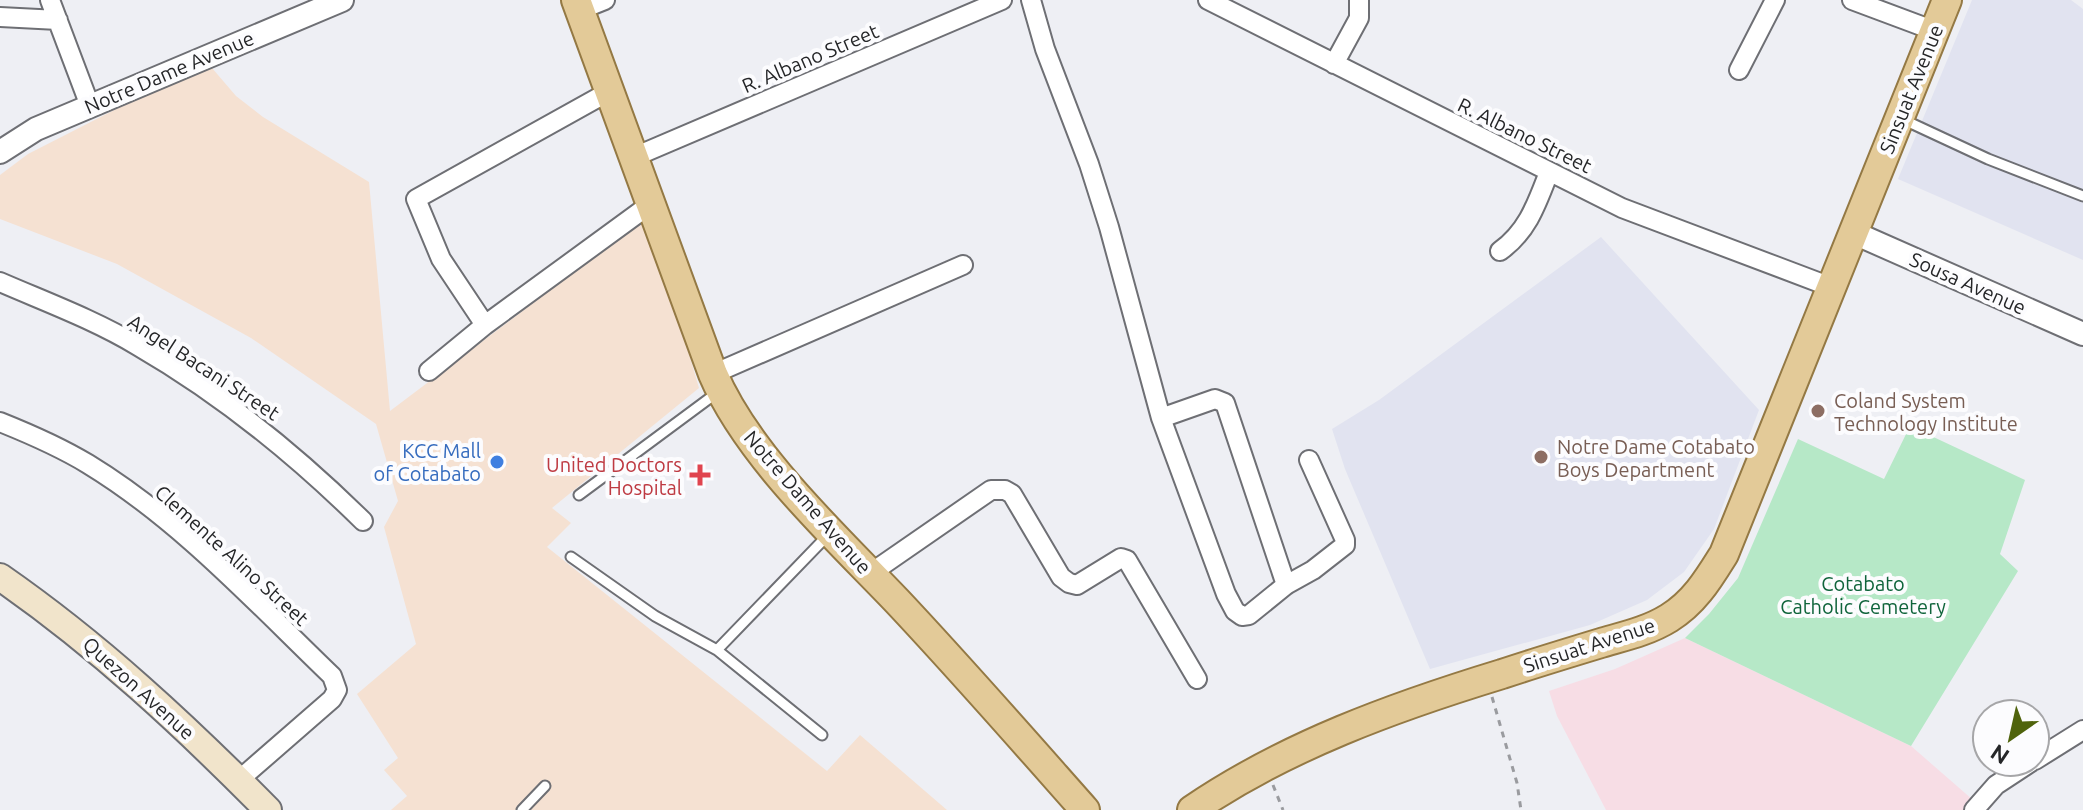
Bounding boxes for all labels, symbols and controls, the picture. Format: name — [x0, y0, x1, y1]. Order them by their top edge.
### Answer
street label: R. Albano Street — [738, 19, 882, 97]
street label: Sinsuat Avenue — [1875, 21, 1947, 157]
street label: Notre Dame Avenue — [81, 26, 257, 118]
street label: R. Albano Street — [1454, 93, 1596, 177]
street label: Sousa Avenue — [1906, 247, 2030, 319]
street label: Angel Bacani Street — [124, 309, 284, 425]
place label: Coland System Technology Institute — [1834, 389, 2018, 435]
marker: Coland System Technology Institute — [1809, 402, 1827, 420]
street label: Notre Dame Avenue — [740, 426, 876, 578]
place label: Notre Dame Cotabato Boys Department — [1557, 435, 1755, 481]
place label: KCC Mall of Cotabato — [374, 439, 481, 485]
marker: Notre Dame Cotabato Boys Department — [1532, 448, 1550, 466]
marker: KCC Mall of Cotabato — [488, 453, 506, 471]
place label: United Doctors Hospital — [546, 453, 682, 499]
marker: United Doctors Hospital — [689, 464, 711, 486]
street label: Clemente Alino Street — [151, 480, 313, 630]
park label: Cotabato Catholic Cemetery — [1780, 572, 1946, 618]
street label: Sinsuat Avenue — [1520, 613, 1658, 677]
street label: Quezon Avenue — [79, 632, 199, 744]
north arrow — [1971, 698, 2051, 778]
text: N — [1986, 740, 2013, 770]

